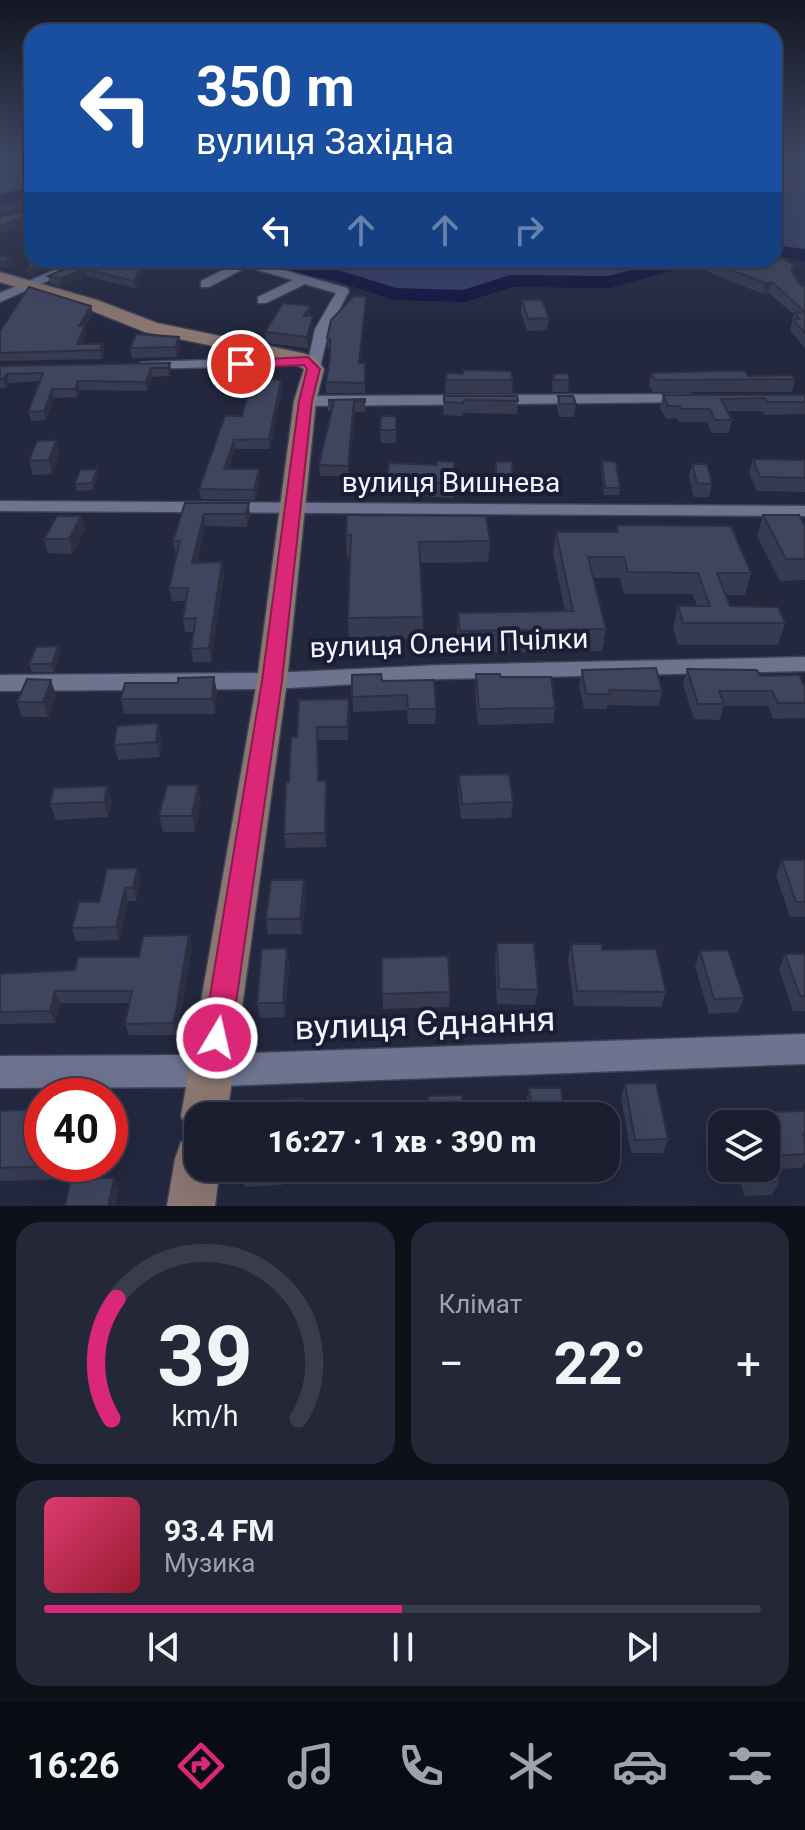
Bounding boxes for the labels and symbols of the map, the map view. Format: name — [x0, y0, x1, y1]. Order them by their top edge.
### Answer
pin — [207, 330, 275, 398]
street label: вулиця Вишнева — [342, 466, 560, 499]
street label: вулиця Олени Пчілки — [309, 622, 589, 664]
position arrow — [175, 996, 259, 1080]
street label: вулиця Єднання — [294, 998, 556, 1048]
speed limit sign: 40 — [24, 1078, 128, 1182]

